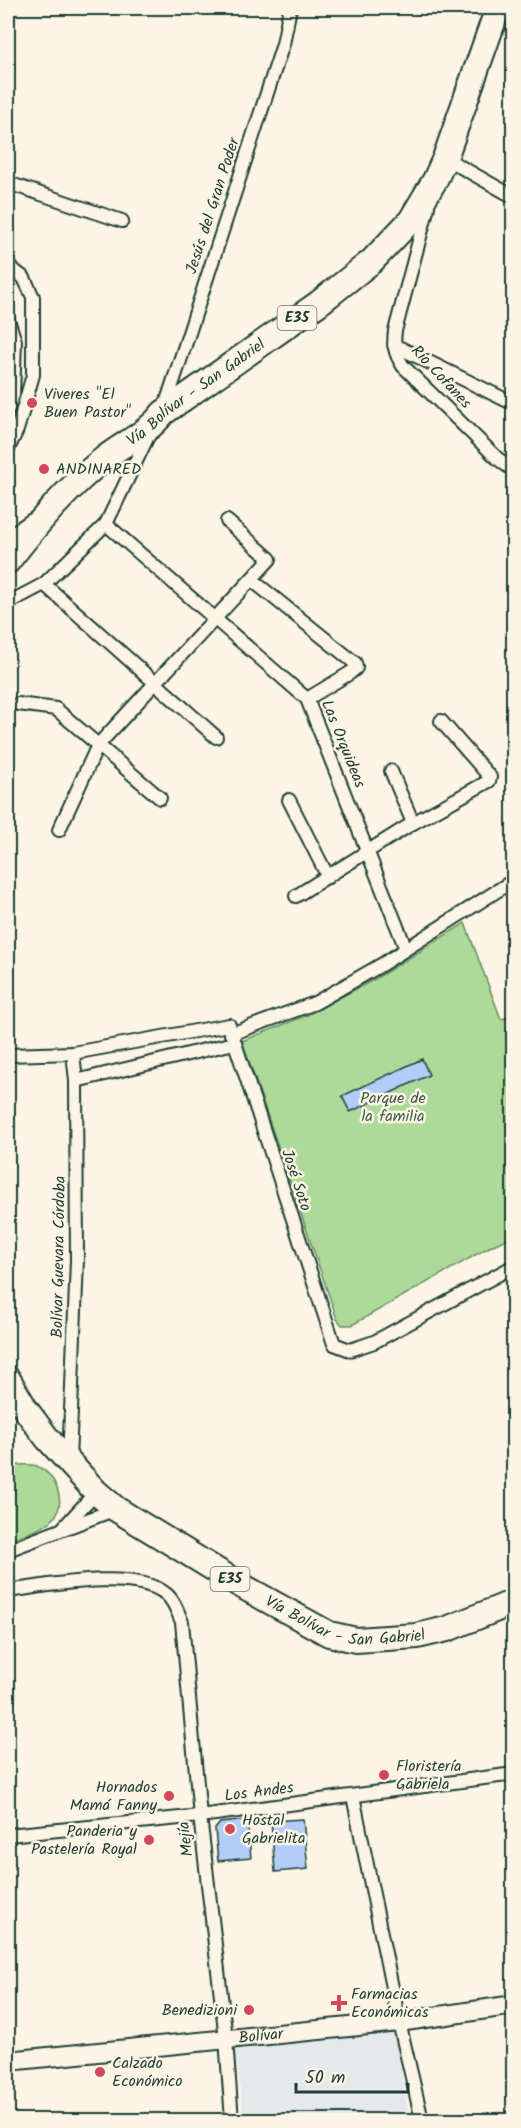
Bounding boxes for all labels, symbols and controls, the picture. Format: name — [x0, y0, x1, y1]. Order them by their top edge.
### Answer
street label: Jesús del Gran Poder — [179, 133, 247, 277]
road number: E35 — [278, 306, 316, 330]
street label: Vía Bolívar - San Gabriel — [121, 332, 270, 453]
street label: Río Cofanes — [405, 339, 477, 415]
place label: Viveres "El Buen Pastor" — [44, 382, 132, 425]
marker: Viveres "El Buen Pastor" — [25, 396, 39, 410]
place label: ANDINARED — [56, 457, 141, 482]
marker: ANDINARED — [37, 462, 51, 476]
street label: Las Orquideas — [314, 696, 372, 792]
park label: Parque de la familia — [360, 1086, 426, 1129]
street label: José Soto — [274, 1146, 318, 1214]
street label: Bolívar Guevara Córdoba — [45, 1176, 73, 1338]
road number: E35 — [210, 1567, 250, 1591]
street label: Vía Bolívar - San Gabriel — [261, 1589, 428, 1653]
place label: Floristería Gabriela — [396, 1754, 461, 1797]
marker: Floristería Gabriela — [377, 1768, 391, 1782]
place label: Hornados Mamá Fanny — [70, 1775, 157, 1818]
street label: Los Andes — [223, 1775, 295, 1809]
marker: Hornados Mamá Fanny — [162, 1789, 176, 1803]
place label: Hostal Gabrielita — [242, 1808, 305, 1851]
place label: Panderia y Pastelería Royal — [31, 1819, 137, 1862]
street label: Mejía — [171, 1820, 201, 1858]
marker: Hostal Gabrielita — [223, 1822, 237, 1836]
marker: Panderia y Pastelería Royal — [142, 1833, 156, 1847]
place label: Farmacias Económicas — [351, 1982, 429, 2025]
marker: Farmacias Económicas — [332, 1996, 346, 2010]
place label: Benedizioni — [162, 1998, 238, 2023]
marker: Benedizioni — [242, 2003, 256, 2017]
street label: Bolívar — [237, 2021, 286, 2050]
place label: Calzado Económico — [112, 2051, 182, 2094]
scale bar — [296, 2056, 408, 2094]
text: 50 m — [305, 2064, 345, 2093]
marker: Calzado Económico — [93, 2065, 107, 2079]

